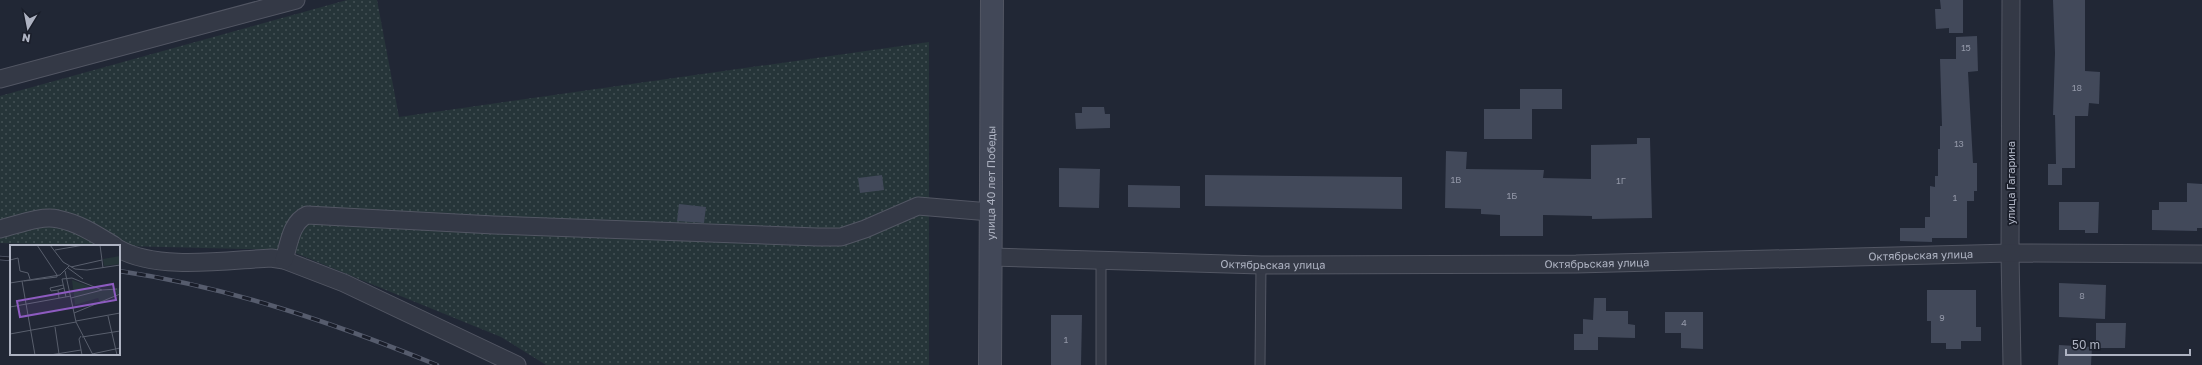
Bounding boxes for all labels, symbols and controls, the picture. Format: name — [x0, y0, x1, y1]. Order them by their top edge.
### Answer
north arrow — [8, 8, 48, 48]
text: N — [21, 31, 31, 45]
house number: 15 — [1961, 42, 1971, 53]
house number: 18 — [2072, 82, 2082, 93]
street label: улица 40 лет Победы — [984, 126, 997, 240]
house number: 13 — [1954, 138, 1964, 149]
street label: улица Гагарина — [2004, 141, 2017, 225]
house number: 1В — [1451, 174, 1461, 185]
house number: 1Г — [1616, 175, 1626, 186]
house number: 1Б — [1507, 190, 1517, 201]
house number: 1 — [1953, 192, 1958, 203]
inset map — [10, 245, 120, 355]
street label: Октябрьская улица — [1868, 247, 1973, 263]
street label: Октябрьская улица — [1544, 255, 1649, 270]
street label: Октябрьская улица — [1220, 257, 1325, 271]
house number: 8 — [2079, 290, 2085, 301]
house number: 9 — [1939, 312, 1945, 323]
house number: 4 — [1681, 317, 1687, 328]
scale bar — [2066, 331, 2190, 357]
house number: 1 — [1064, 334, 1069, 345]
text: 50 m — [2072, 337, 2100, 352]

